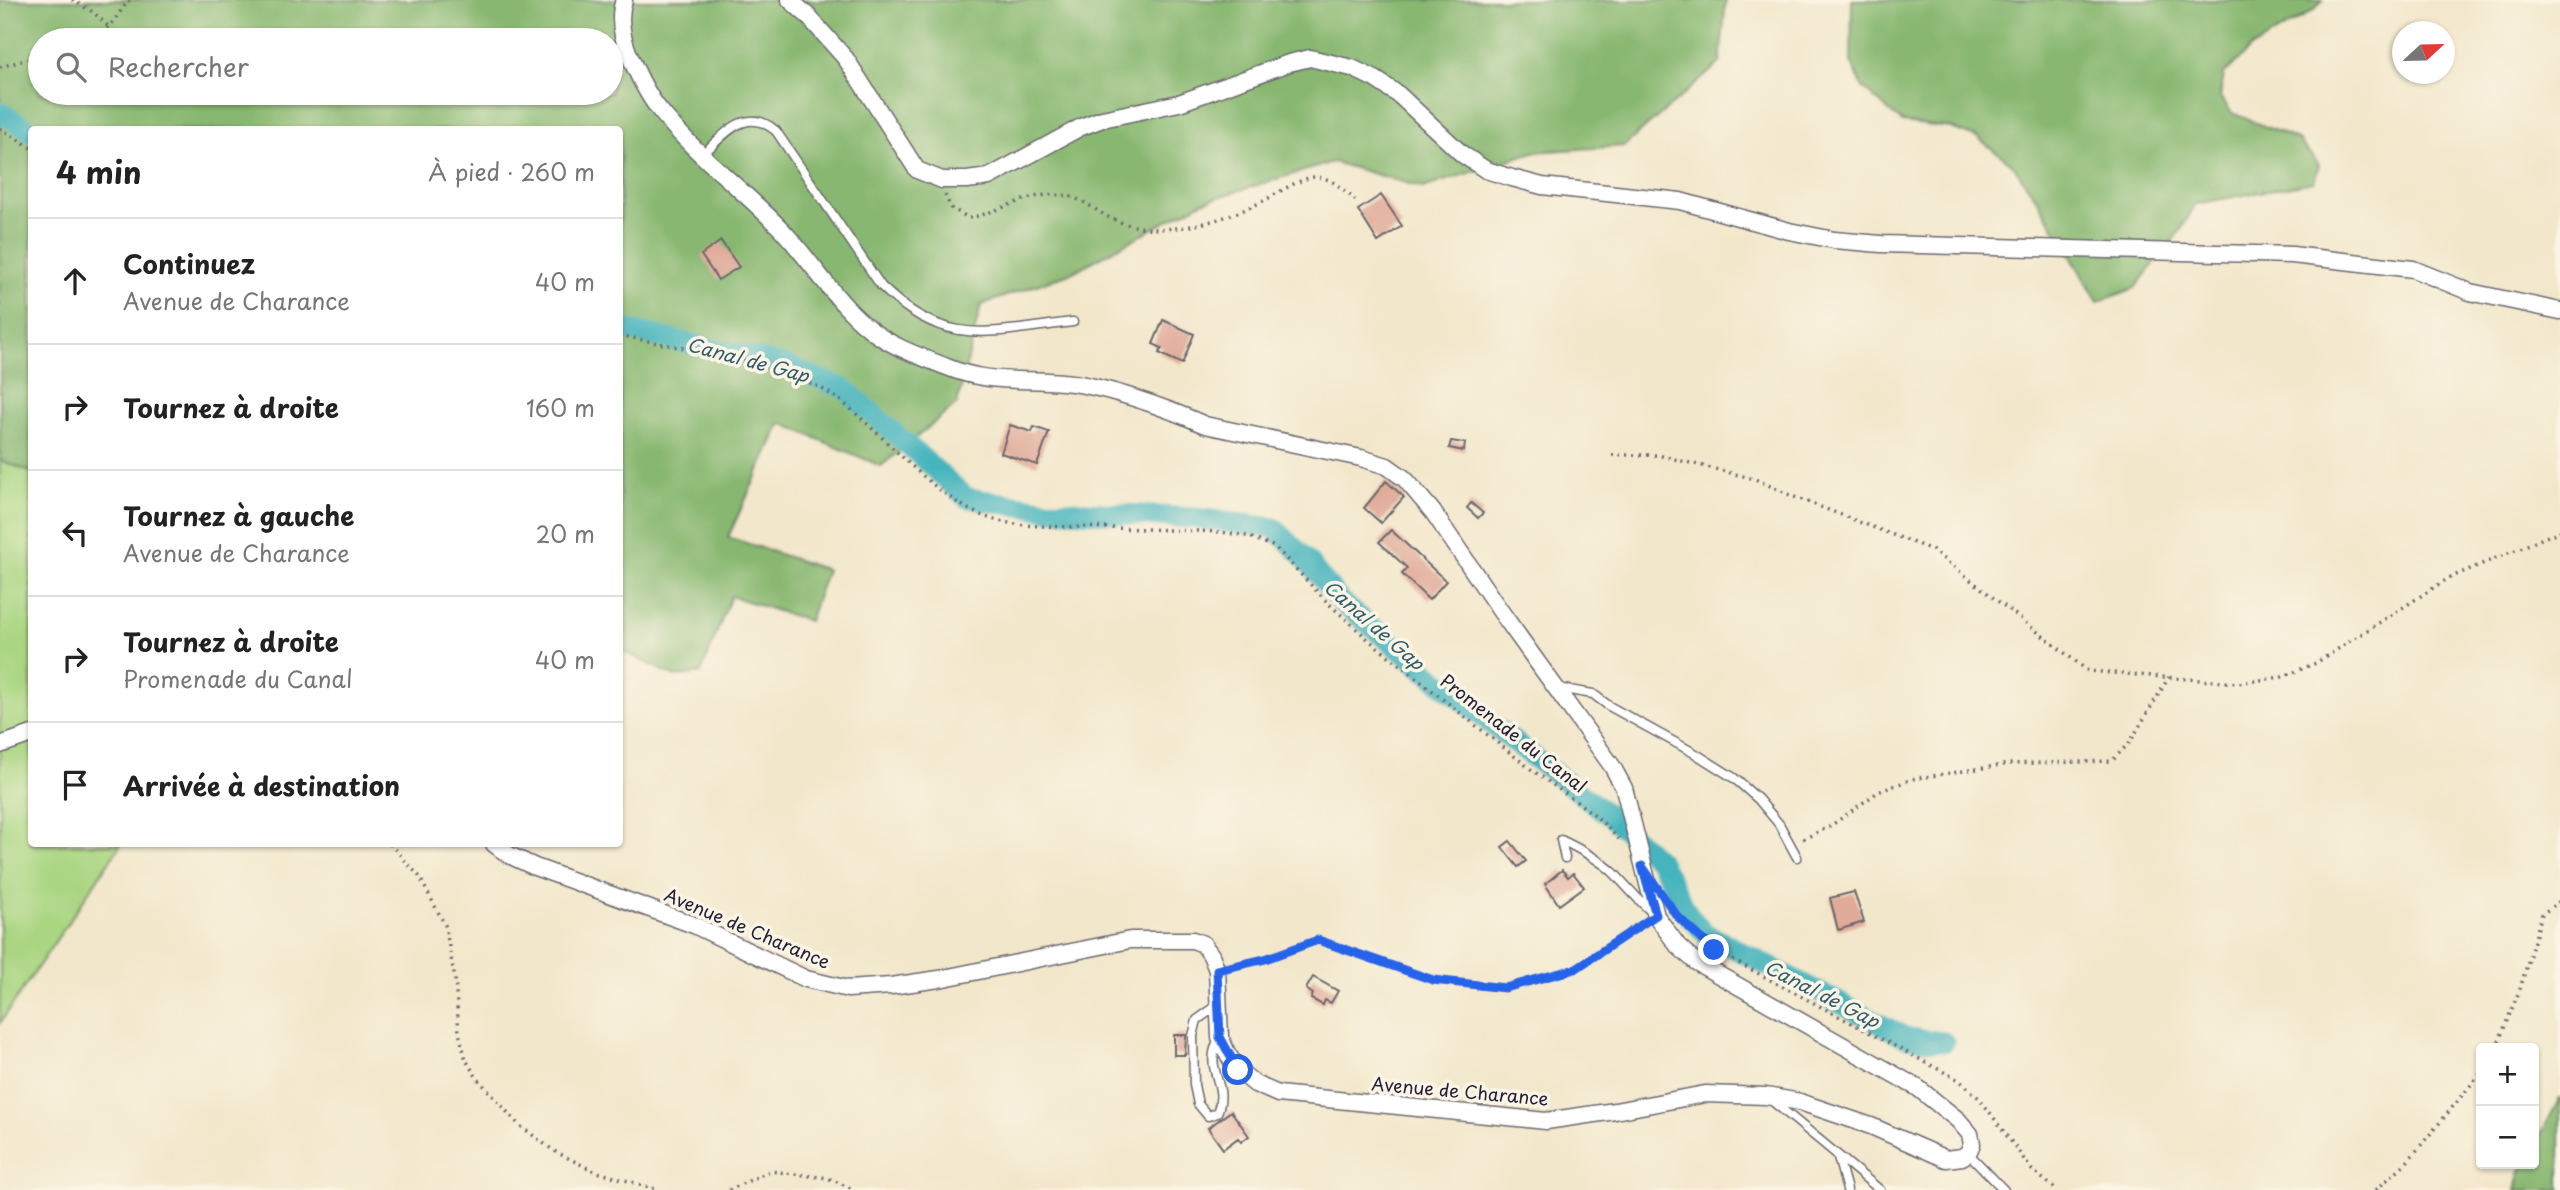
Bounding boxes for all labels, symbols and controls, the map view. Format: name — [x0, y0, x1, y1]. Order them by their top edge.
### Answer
north arrow — [2392, 21, 2455, 84]
search box — [28, 28, 623, 105]
text: Rechercher — [108, 47, 249, 86]
icon: search — [52, 48, 90, 86]
text: 4 min — [56, 149, 142, 194]
text: À pied · 260 m — [428, 154, 595, 189]
text: Continuez — [123, 244, 255, 283]
icon: ahead — [56, 262, 94, 300]
text: 40 m — [535, 264, 595, 299]
text: Avenue de Charance — [123, 283, 350, 318]
water label: Canal de Gap — [684, 329, 813, 389]
icon: right — [56, 388, 94, 426]
text: Tournez à droite — [123, 388, 339, 427]
text: 160 m — [526, 390, 595, 425]
text: Tournez à gauche — [123, 496, 354, 535]
icon: left — [56, 514, 94, 552]
text: 20 m — [536, 516, 595, 551]
text: Avenue de Charance — [123, 535, 350, 570]
water label: Canal de Gap — [1318, 573, 1432, 676]
text: Tournez à droite — [123, 622, 339, 661]
icon: right — [56, 640, 94, 678]
text: 40 m — [535, 642, 595, 677]
text: Promenade du Canal — [123, 661, 353, 696]
street label: Promenade du Canal — [1435, 667, 1593, 799]
icon: arrive — [56, 766, 94, 804]
text: Arrivée à destination — [123, 766, 400, 805]
street label: Avenue de Charance — [661, 881, 835, 975]
route end — [1698, 934, 1729, 965]
water label: Canal de Gap — [1760, 952, 1885, 1034]
map controls — [2476, 1043, 2539, 1169]
button: + — [2476, 1043, 2539, 1106]
route start — [1222, 1054, 1253, 1085]
street label: Avenue de Charance — [1371, 1069, 1550, 1112]
button: − — [2476, 1106, 2539, 1169]

